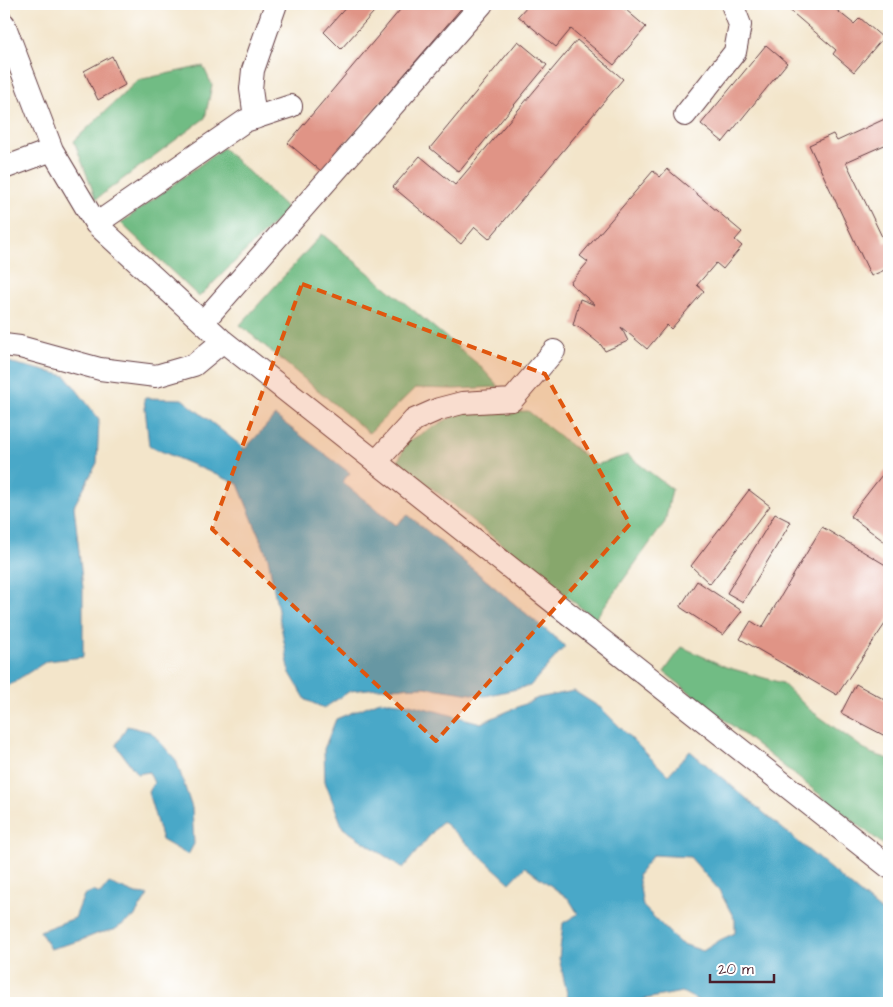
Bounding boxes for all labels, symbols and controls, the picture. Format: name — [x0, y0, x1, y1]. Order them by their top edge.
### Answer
scale bar — [710, 952, 774, 984]
text: 20 m — [718, 959, 754, 980]

